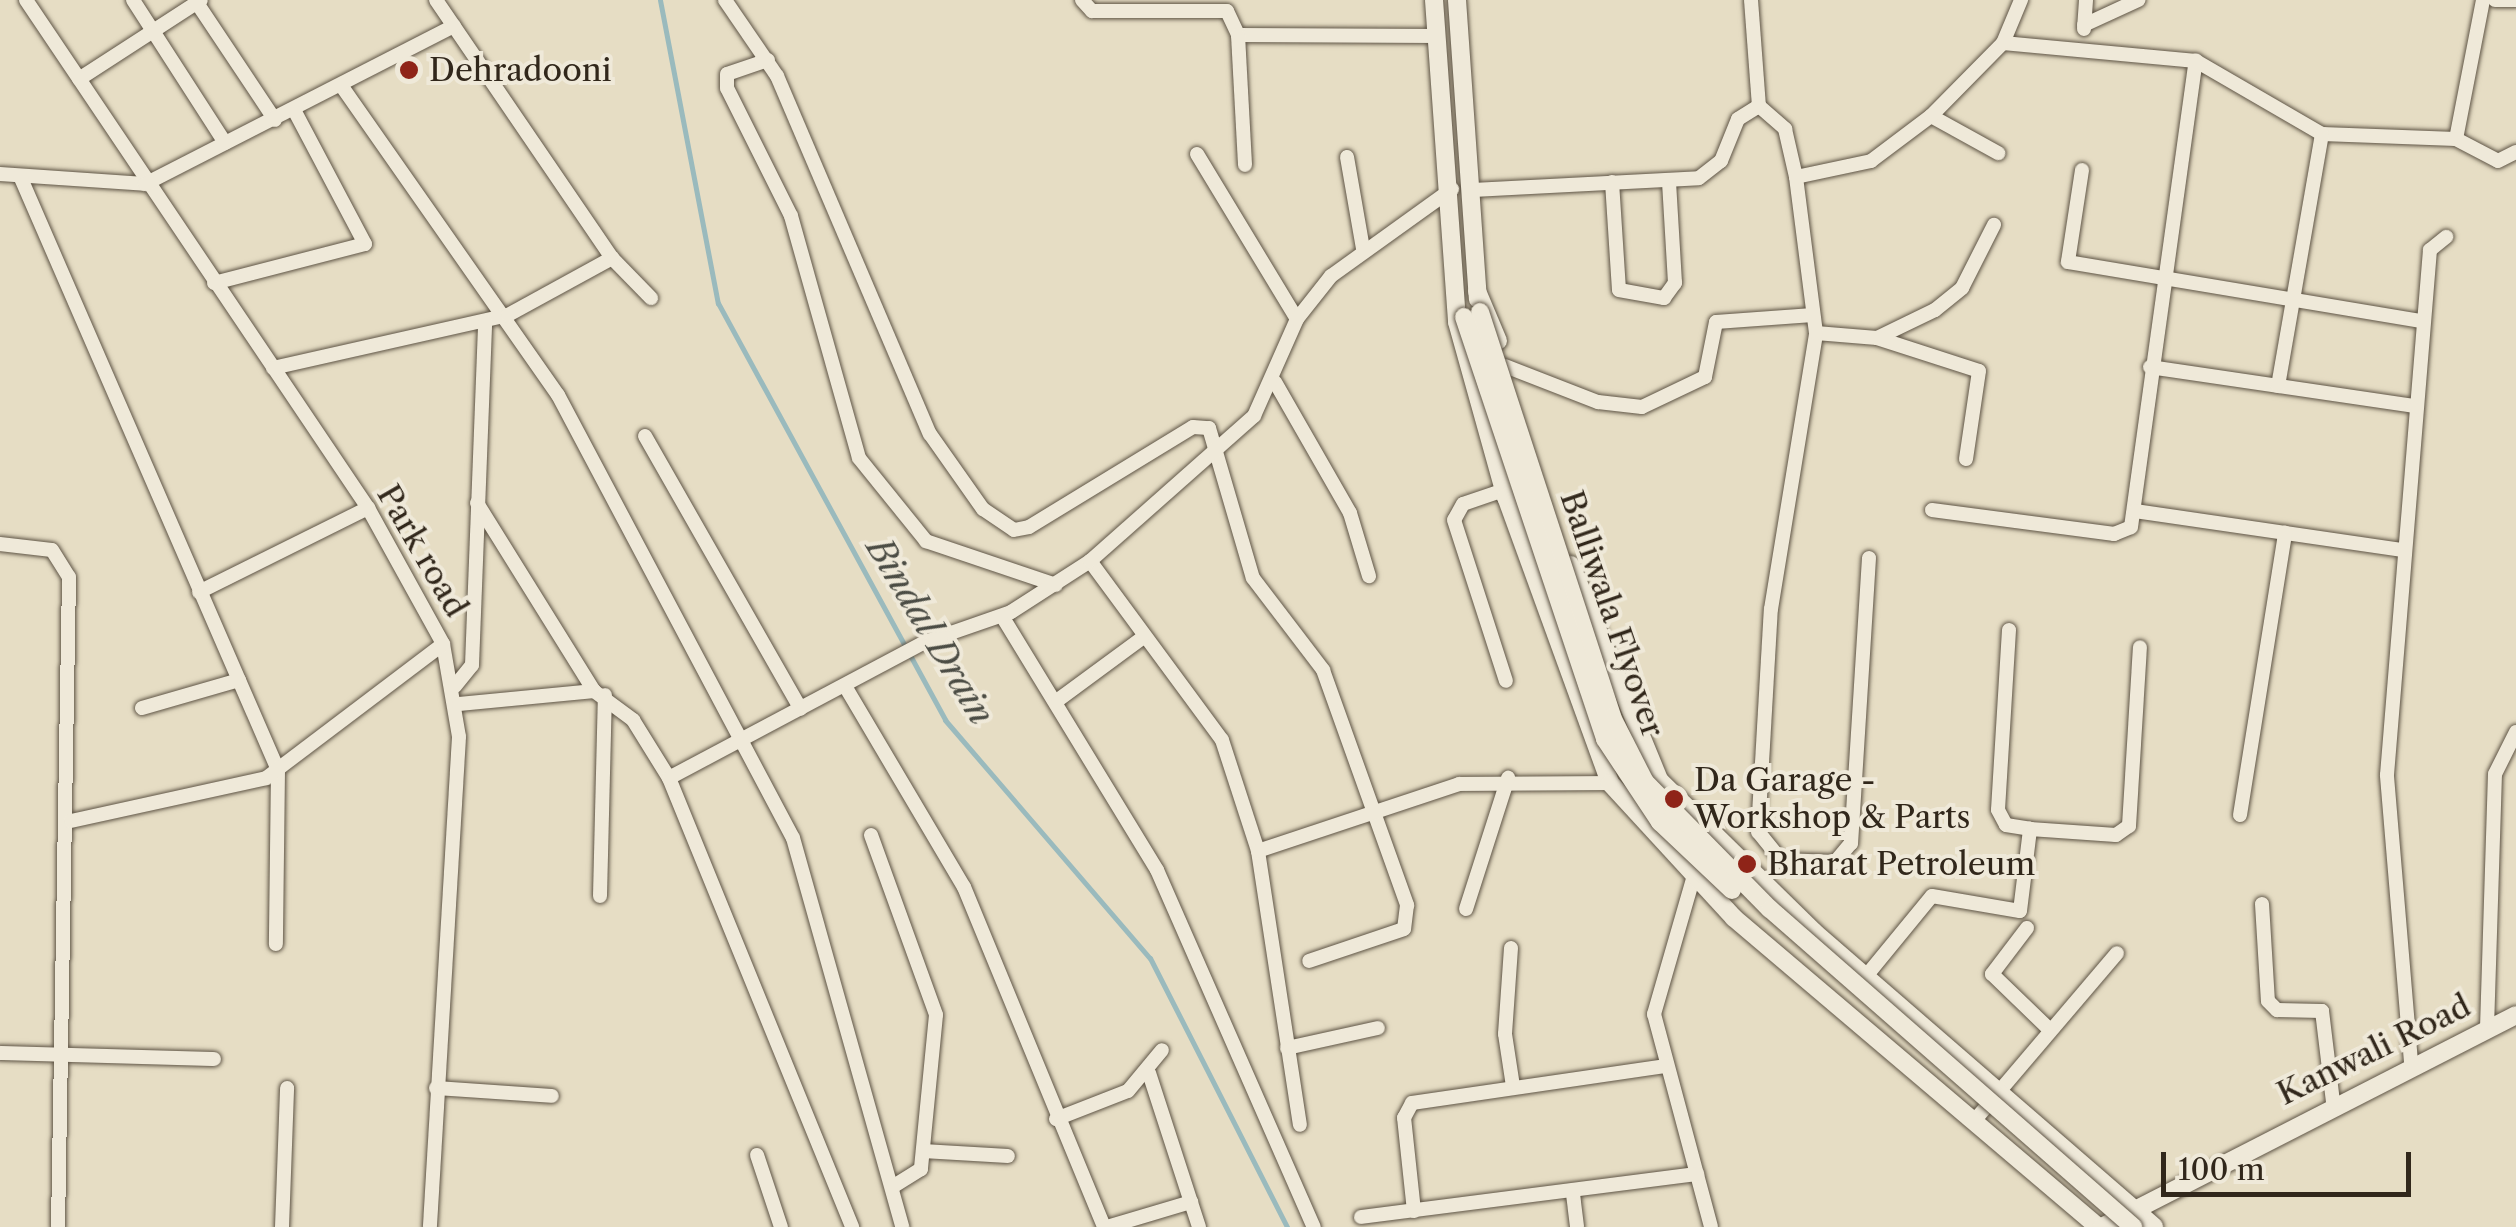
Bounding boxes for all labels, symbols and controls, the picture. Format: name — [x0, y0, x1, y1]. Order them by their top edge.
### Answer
place label: Dehradooni — [429, 51, 612, 89]
marker: Dehradooni — [398, 59, 420, 81]
street label: Park road — [369, 478, 475, 624]
street label: Balliwala Flyover — [1552, 486, 1672, 742]
water label: Bindal Drain — [858, 530, 1002, 732]
place label: Da Garage - Workshop & Parts — [1694, 762, 1970, 837]
marker: Da Garage - Workshop & Parts — [1663, 788, 1685, 810]
place label: Bharat Petroleum — [1767, 845, 2035, 883]
marker: Bharat Petroleum — [1736, 853, 1758, 875]
street label: Kanwali Road — [2271, 987, 2477, 1113]
scale bar — [2166, 1132, 2416, 1194]
text: 100 m — [2178, 1151, 2265, 1188]

